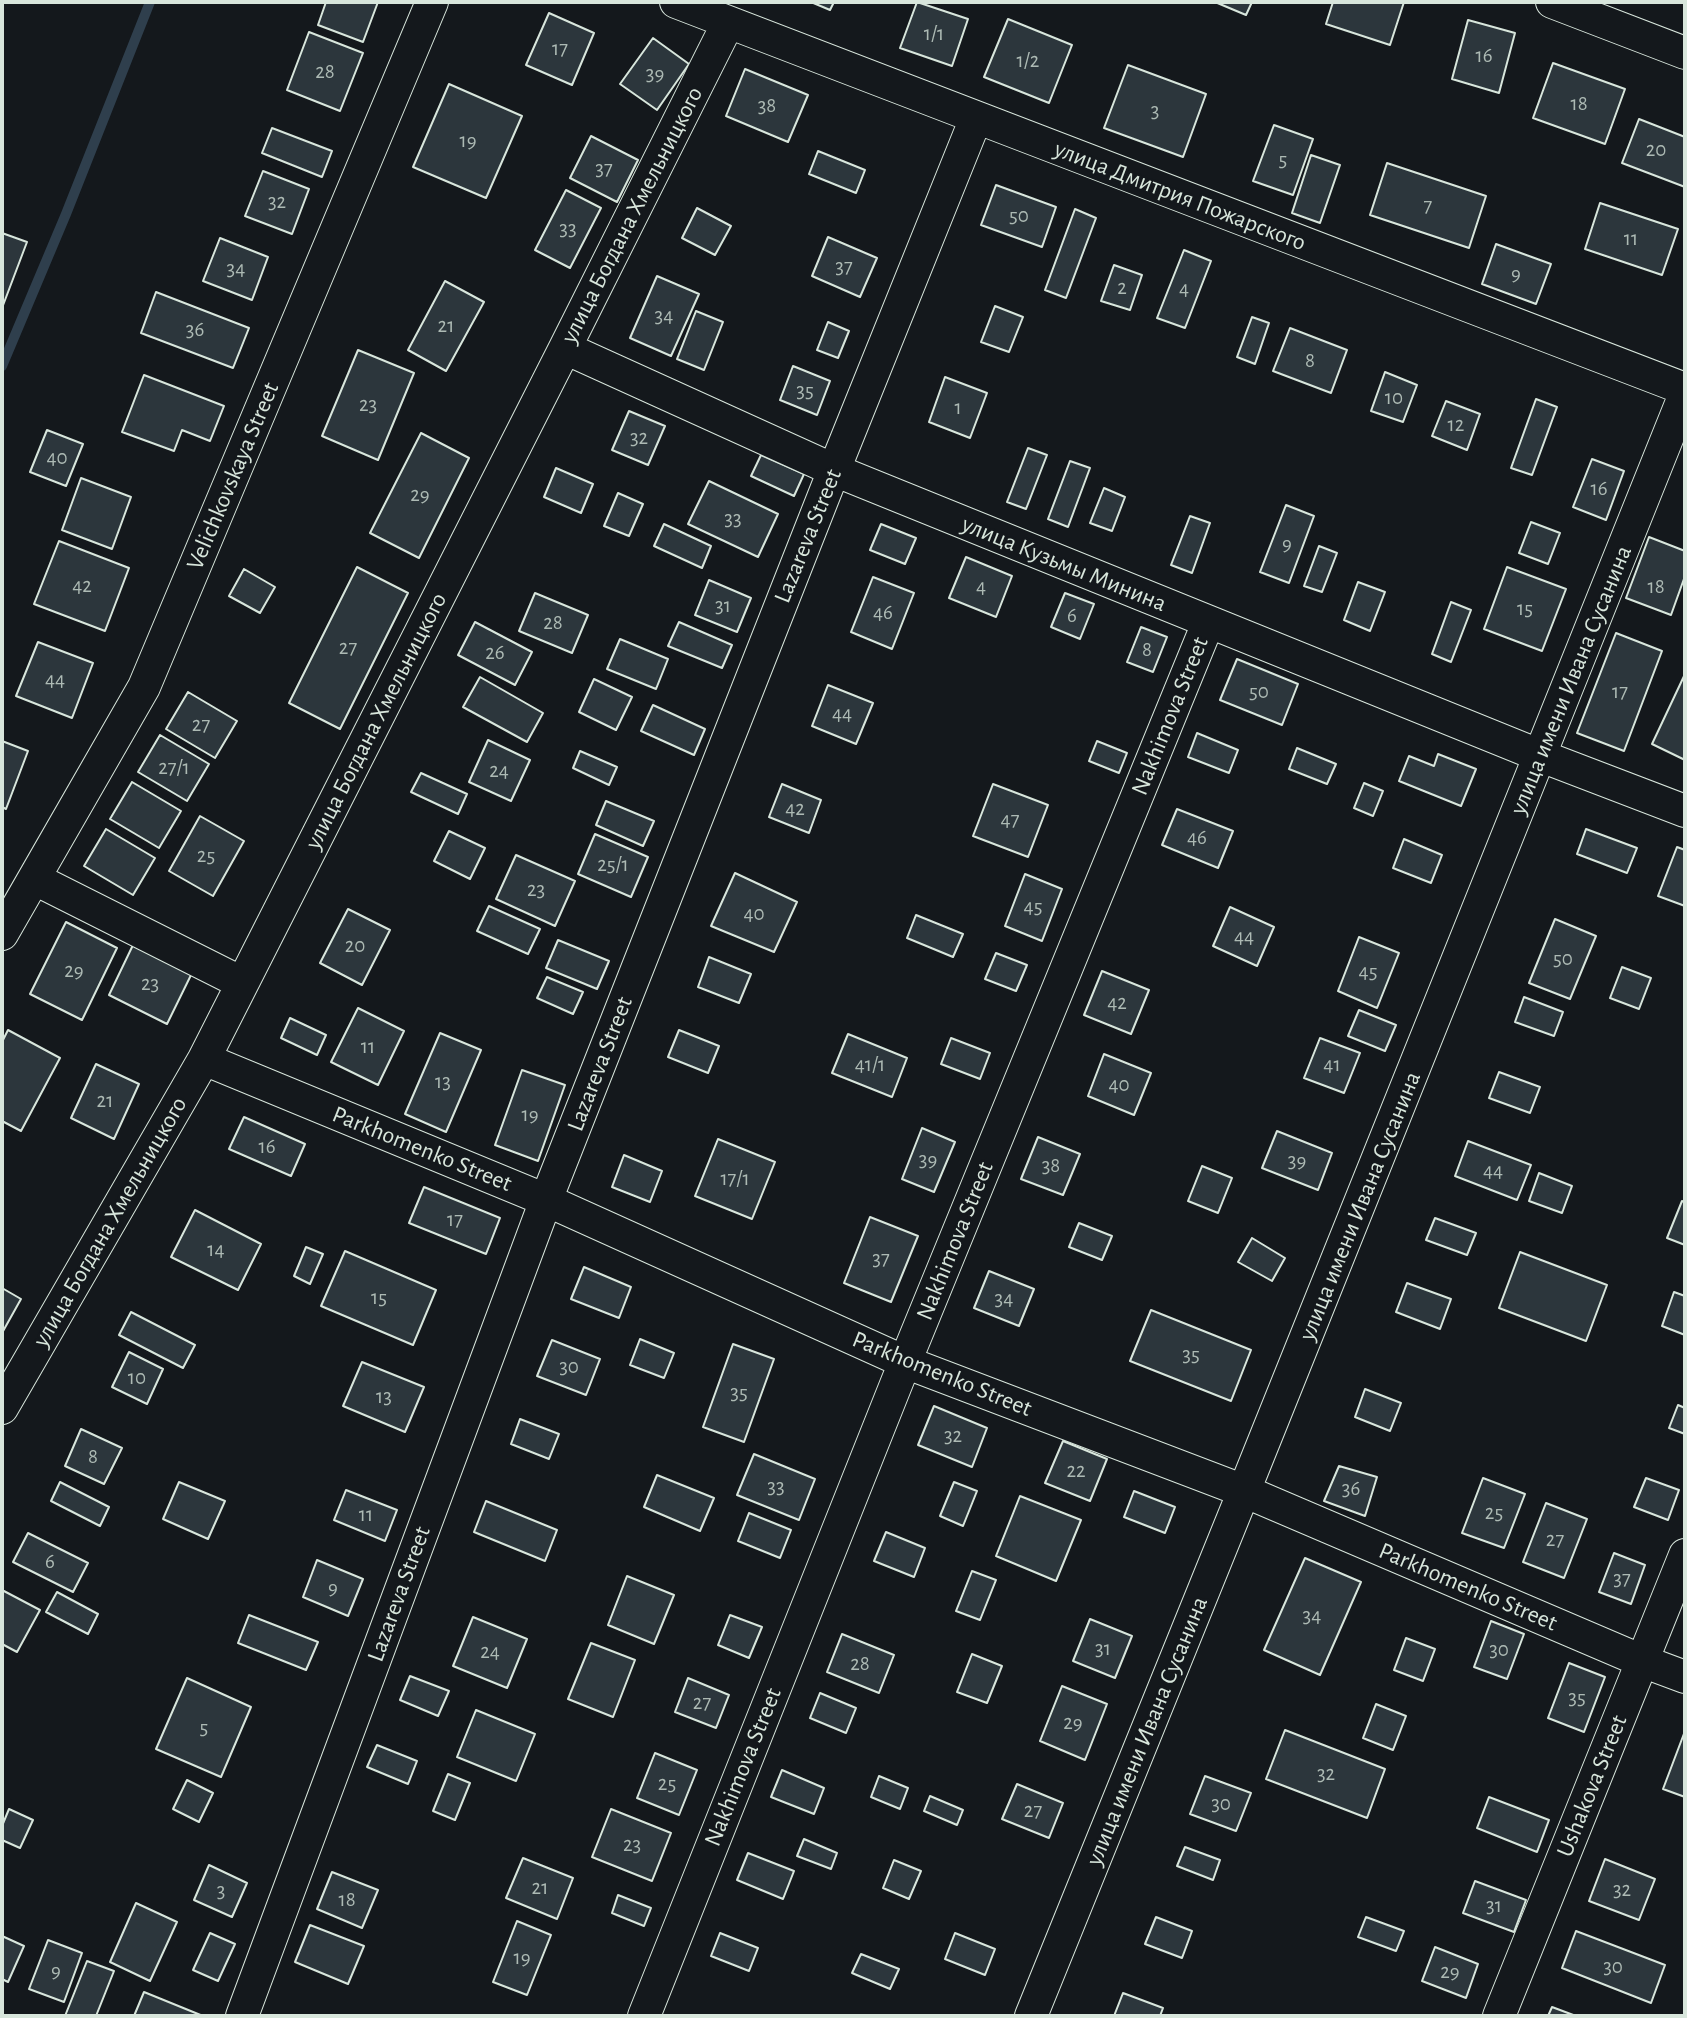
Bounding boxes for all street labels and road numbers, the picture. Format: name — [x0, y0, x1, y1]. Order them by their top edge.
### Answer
street label: улица Богдана Хмельницкого — [555, 82, 709, 348]
street label: улица Дмитрия Пожарского — [1050, 135, 1310, 257]
street label: Velichkovskaya Street — [181, 378, 285, 574]
street label: Lazareva Street — [768, 465, 848, 607]
street label: улица Кузьмы Минина — [958, 510, 1170, 618]
street label: улица имени Ивана Сусанина — [1504, 541, 1638, 819]
street label: улица Богдана Хмельницкого — [299, 588, 453, 854]
street label: Nakhimova Street — [1125, 633, 1215, 799]
street label: Lazareva Street — [561, 993, 639, 1135]
street label: улица имени Ивана Сусанина — [1293, 1067, 1427, 1345]
street label: улица Богдана Хмельницкого — [27, 1092, 193, 1352]
street label: Parkhomenko Street — [328, 1100, 516, 1198]
street label: Nakhimova Street — [910, 1158, 1000, 1324]
street label: Parkhomenko Street — [848, 1325, 1036, 1423]
street label: Lazareva Street — [361, 1522, 437, 1666]
street label: Parkhomenko Street — [1375, 1536, 1561, 1638]
street label: улица имени Ивана Сусанина — [1080, 1592, 1214, 1870]
street label: Nakhimova Street — [698, 1684, 788, 1850]
street label: Ushakova Street — [1550, 1711, 1634, 1861]

